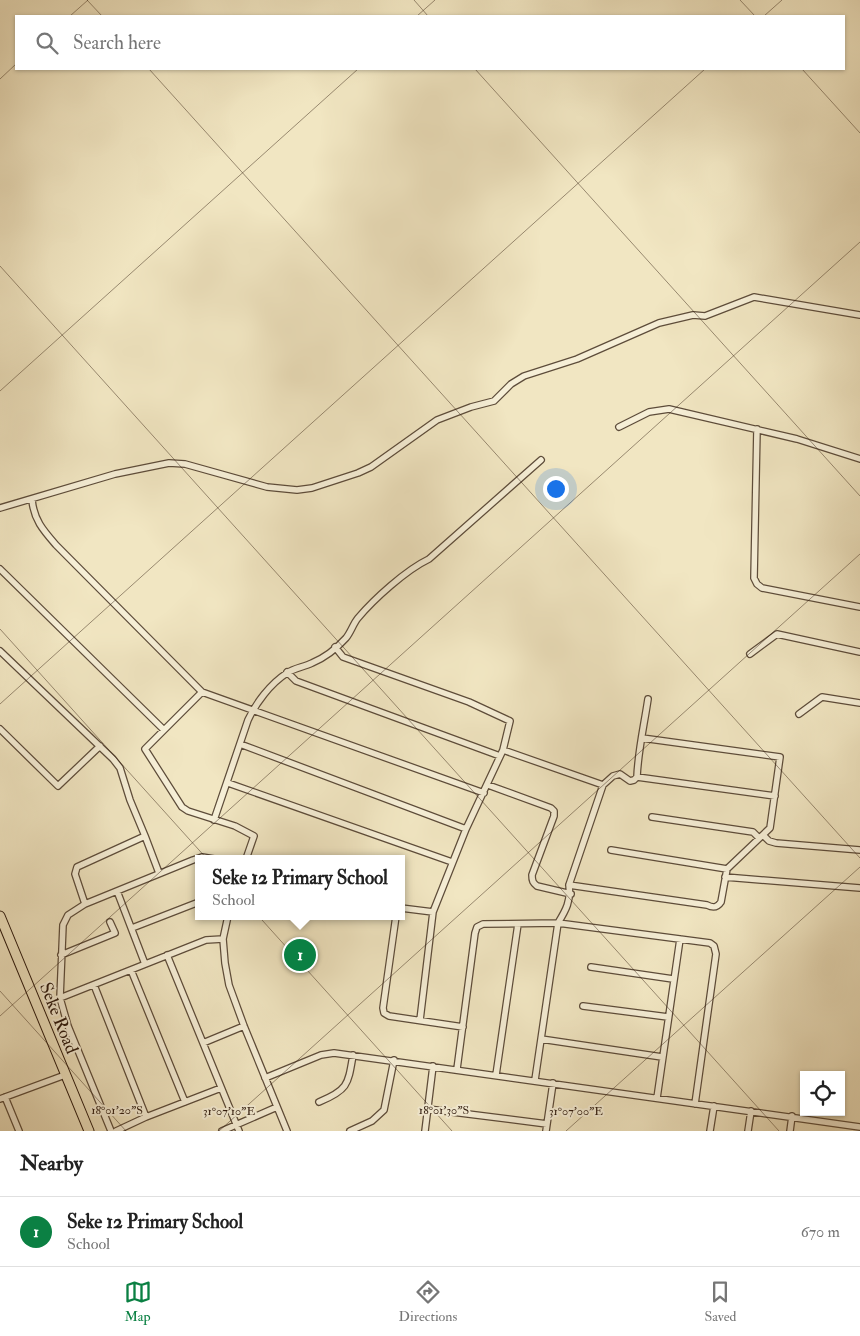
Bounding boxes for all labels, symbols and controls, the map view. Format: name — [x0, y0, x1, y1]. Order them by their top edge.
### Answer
search box — [15, 15, 845, 70]
icon: search — [33, 29, 61, 57]
text: Search here — [73, 31, 161, 55]
your location — [543, 476, 569, 502]
popup — [195, 855, 405, 920]
text: Seke 12 Primary School — [212, 866, 388, 890]
text: School — [212, 890, 255, 910]
pin: 1 — [284, 936, 316, 974]
street label: Seke Road — [34, 979, 83, 1057]
map controls — [800, 1071, 845, 1116]
button: locate — [800, 1071, 845, 1116]
text: 18°01'20"S — [91, 1103, 143, 1118]
text: 18°01'30"S — [419, 1103, 469, 1118]
text: 31°07'10"E — [203, 1104, 255, 1119]
text: 31°07'00"E — [549, 1104, 603, 1119]
text: Nearby — [20, 1150, 83, 1177]
text: Seke 12 Primary School — [67, 1210, 243, 1234]
text: 1 — [33, 1222, 39, 1242]
text: 670 m — [801, 1222, 840, 1242]
text: School — [67, 1234, 110, 1254]
tab: Map — [124, 1278, 152, 1325]
tab: Directions — [399, 1278, 457, 1325]
tab: Saved — [704, 1278, 736, 1325]

